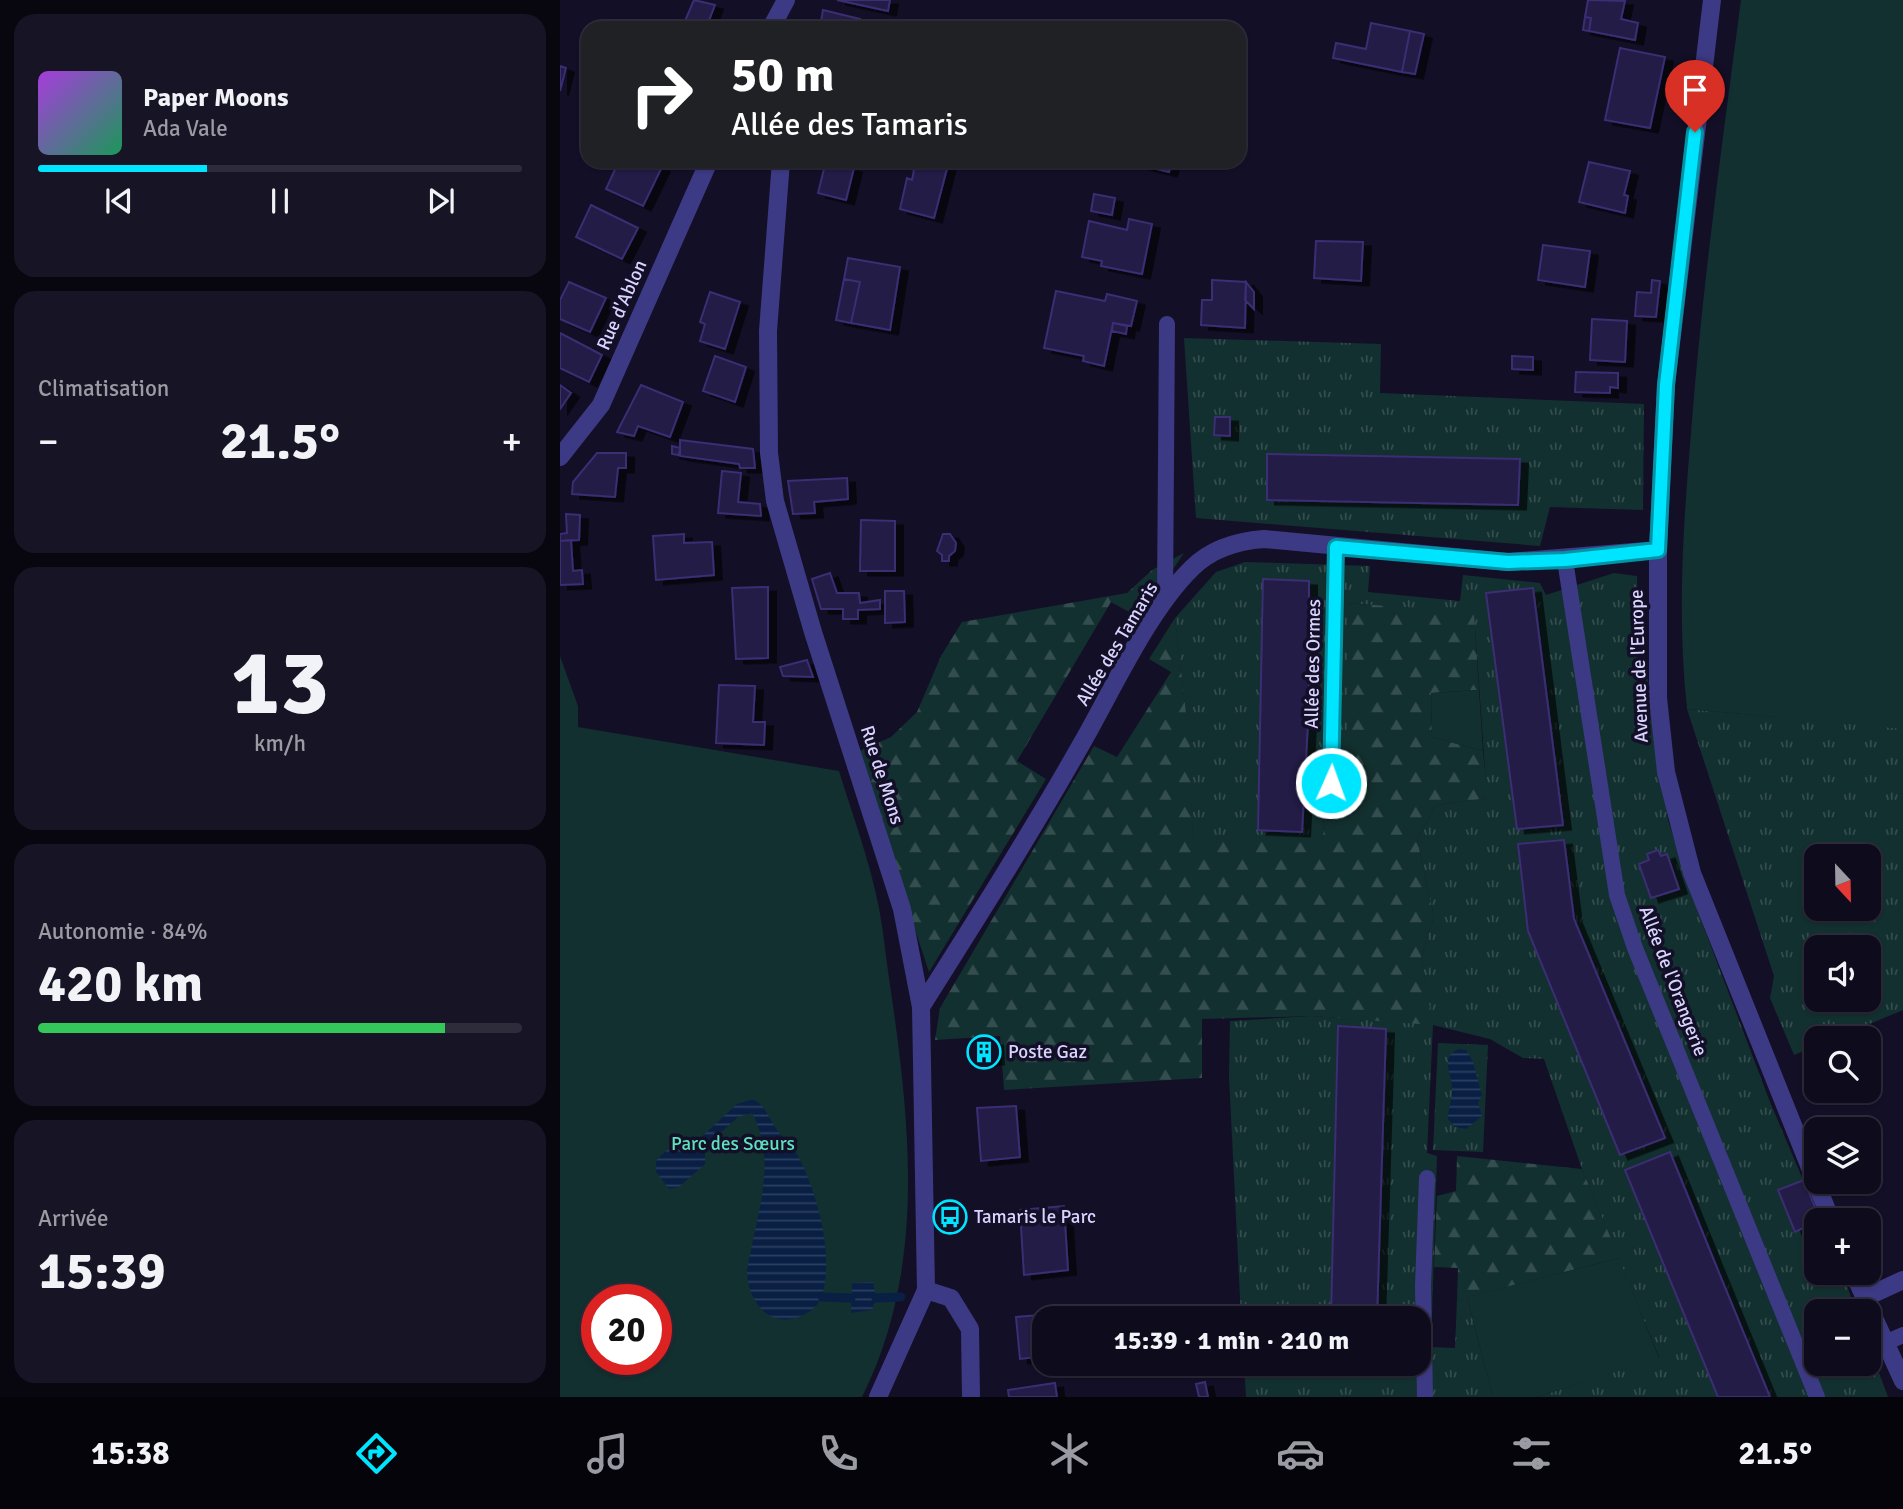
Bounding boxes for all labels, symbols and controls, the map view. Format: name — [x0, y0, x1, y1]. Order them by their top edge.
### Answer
text: 50 m — [731, 45, 834, 105]
icon: right — [616, 49, 707, 140]
pin — [1665, 60, 1725, 132]
icon: arrive — [1676, 71, 1714, 109]
text: Paper Moons — [143, 82, 289, 114]
text: Allée des Tamaris — [731, 105, 968, 144]
text: Ada Vale — [143, 114, 228, 143]
icon: previous — [100, 182, 138, 220]
icon: pause — [261, 182, 299, 220]
icon: next — [422, 182, 460, 220]
street label: Rue d'Ablon — [591, 256, 653, 354]
text: Climatisation — [38, 374, 169, 403]
text: 21.5° — [220, 409, 340, 473]
text: − — [38, 418, 59, 465]
text: + — [501, 418, 522, 465]
street label: Allée des Tamaris — [1071, 578, 1163, 710]
street label: Avenue de l'Europe — [1624, 589, 1654, 743]
street label: Allée des Ormes — [1300, 599, 1326, 729]
text: 13 — [231, 627, 329, 740]
street label: Rue de Mons — [855, 722, 909, 828]
text: km/h — [254, 729, 306, 758]
position arrow — [1294, 746, 1368, 820]
north arrow — [1804, 844, 1881, 920]
map controls — [1804, 844, 1881, 1376]
street label: Allée de l'Orangerie — [1633, 903, 1713, 1059]
text: Autonomie · 84% — [38, 917, 208, 946]
button: sound — [1804, 935, 1881, 1012]
text: 420 km — [38, 952, 203, 1016]
button: search — [1804, 1026, 1881, 1103]
building icon: Poste Gaz — [965, 1033, 1003, 1071]
place label: Poste Gaz — [1008, 1040, 1087, 1064]
button: layers — [1804, 1117, 1881, 1194]
park label: Parc des Sœurs — [671, 1132, 795, 1156]
bus stop icon: Tamaris le Parc — [931, 1198, 969, 1236]
text: Arrivée — [38, 1204, 109, 1233]
place label: Tamaris le Parc — [974, 1205, 1096, 1229]
button: + — [1804, 1208, 1881, 1285]
text: 15:39 — [38, 1239, 166, 1303]
speed limit sign: 20 — [581, 1284, 672, 1375]
button: − — [1804, 1299, 1881, 1376]
text: 15:39 · 1 min · 210 m — [1114, 1325, 1349, 1357]
icon: directions — [352, 1429, 401, 1478]
icon: music — [583, 1429, 632, 1478]
icon: phone — [814, 1429, 863, 1478]
icon: climate — [1045, 1429, 1094, 1478]
icon: car — [1276, 1429, 1325, 1478]
icon: filters — [1507, 1429, 1556, 1478]
text: 15:38 — [91, 1434, 170, 1473]
text: 21.5° — [1738, 1434, 1812, 1473]

